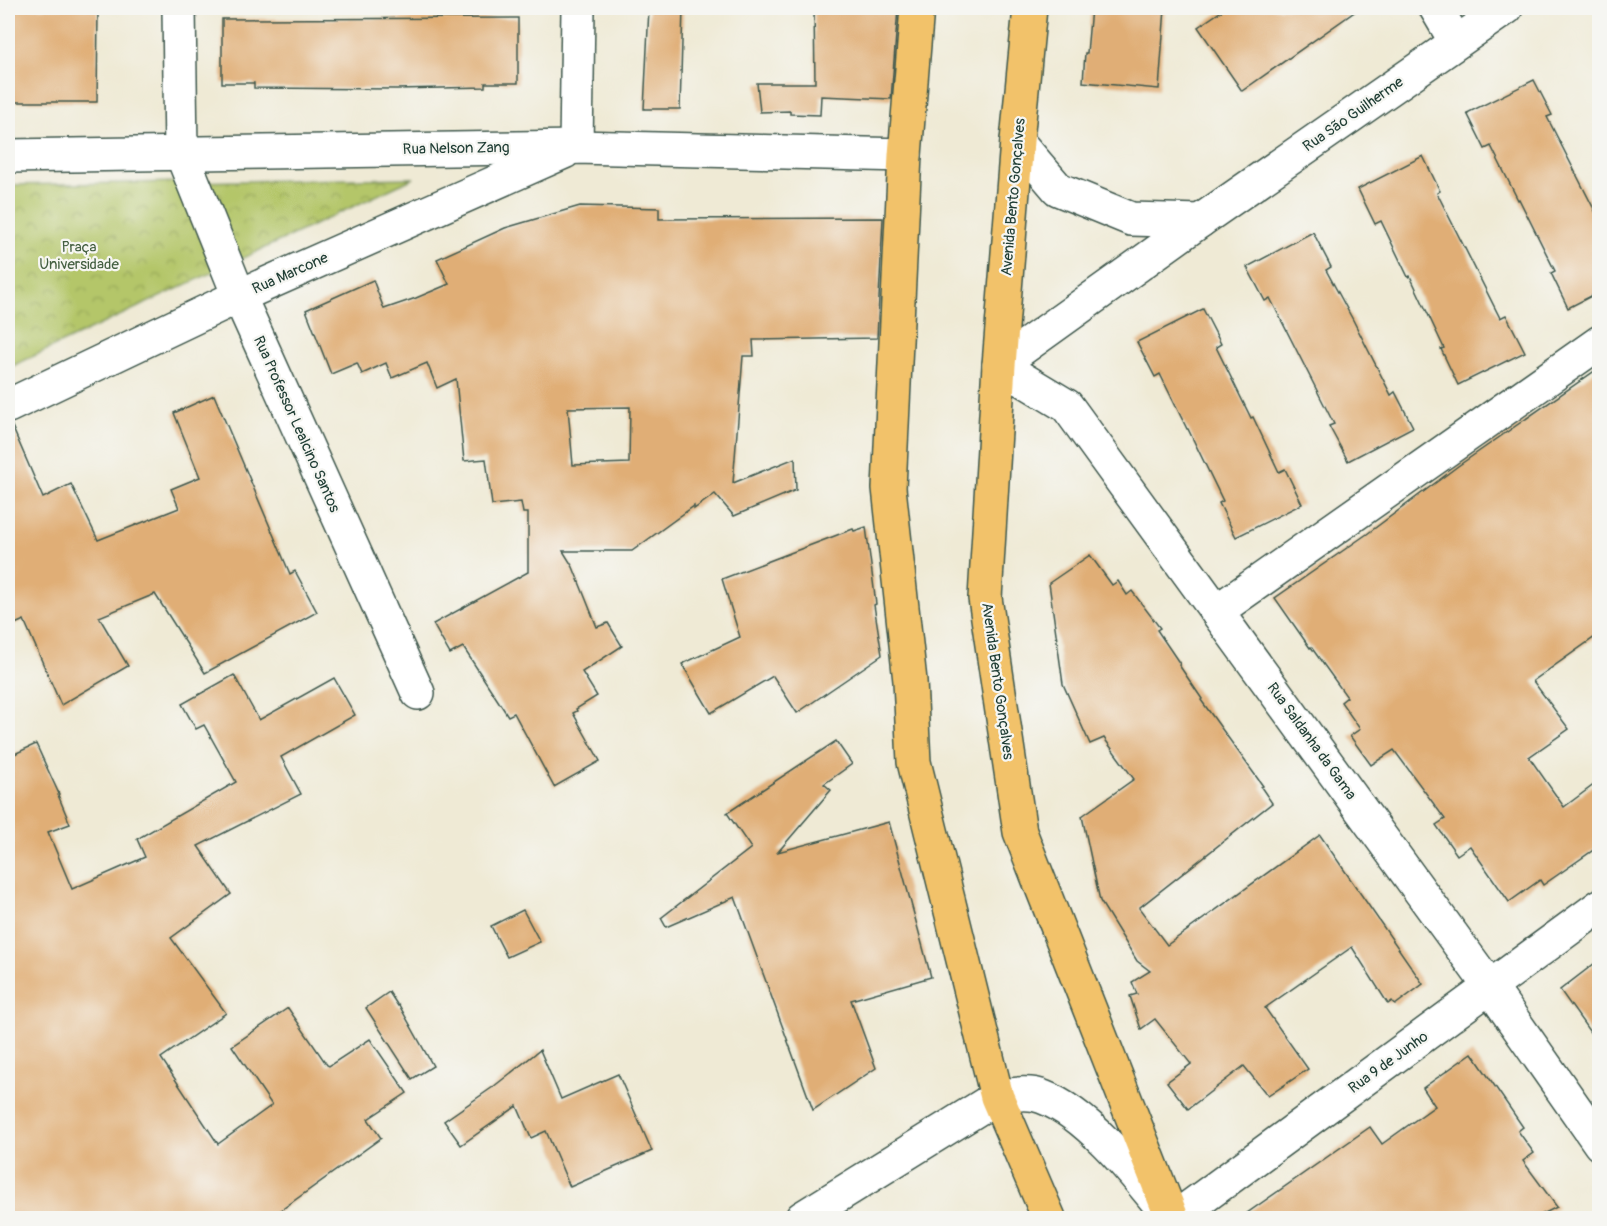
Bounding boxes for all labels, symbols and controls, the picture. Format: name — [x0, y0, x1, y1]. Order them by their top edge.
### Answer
street label: Rua São Guilherme — [1299, 72, 1408, 156]
street label: Avenida Bento Gonçalves — [997, 117, 1030, 277]
street label: Rua Nelson Zang — [402, 138, 510, 159]
park label: Praça Universidade — [39, 238, 119, 274]
street label: Rua Marcone — [249, 248, 332, 299]
street label: Rua Professor Lealcino Santos — [249, 333, 344, 516]
street label: Avenida Bento Gonçalves — [977, 601, 1018, 761]
street label: Rua Saldanha da Gama — [1263, 679, 1360, 804]
street label: Rua 9 de Junho — [1345, 1027, 1432, 1098]

